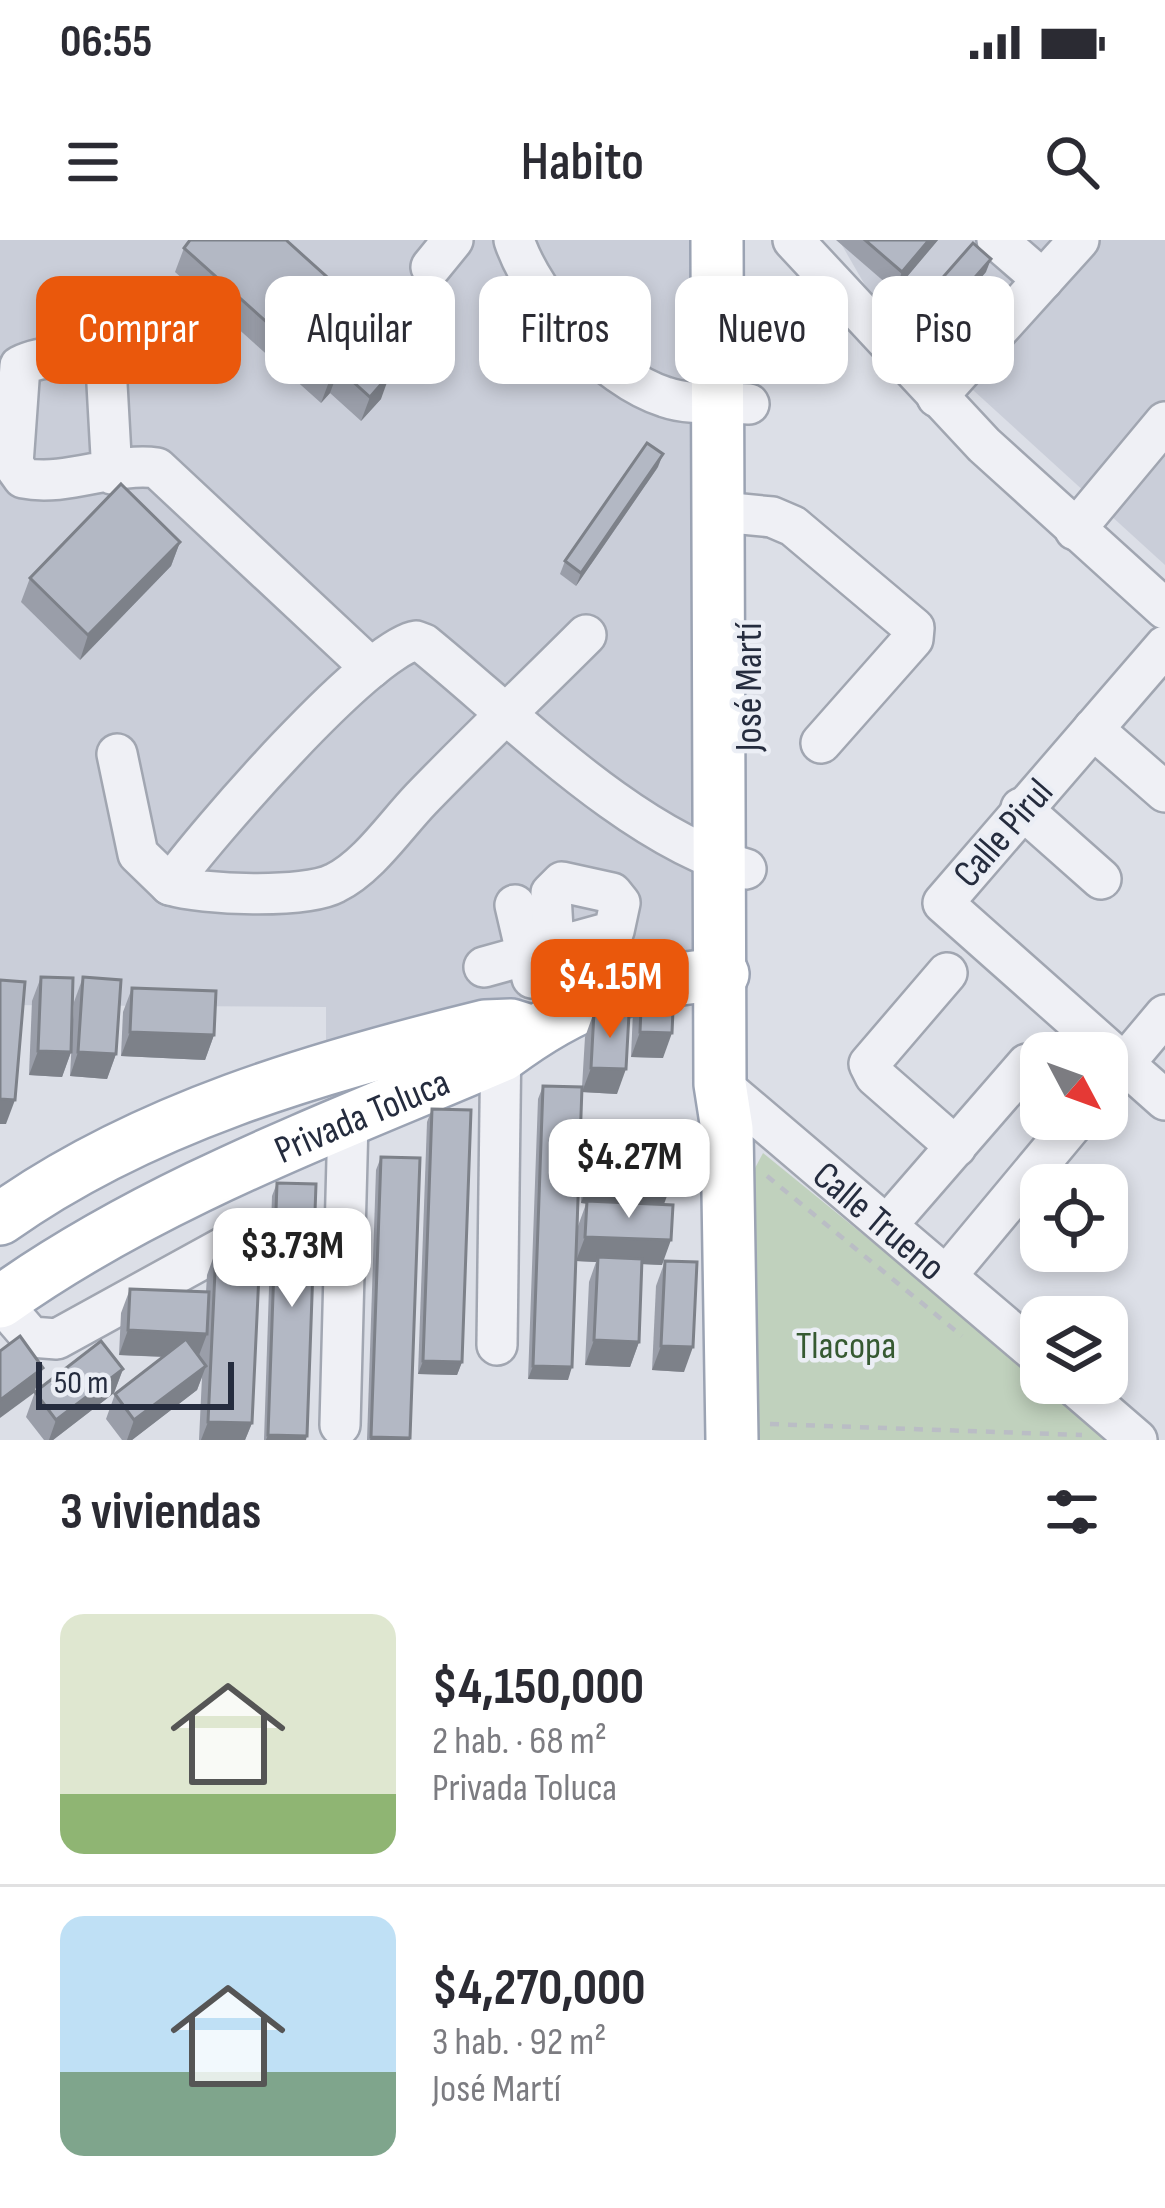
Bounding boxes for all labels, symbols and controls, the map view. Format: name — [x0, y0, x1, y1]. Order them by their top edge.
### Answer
text: 06:55 — [60, 15, 152, 70]
icon: menu — [60, 129, 126, 195]
icon: search — [1039, 129, 1105, 195]
text: Habito — [521, 130, 644, 195]
chip: Comprar — [36, 276, 241, 384]
chip: Alquilar — [265, 276, 455, 384]
chip: Filtros — [479, 276, 651, 384]
chip: Nuevo — [675, 276, 848, 384]
chip: Piso — [872, 276, 1014, 384]
street label: José Martí — [726, 622, 773, 753]
street label: Calle Pirul — [944, 770, 1064, 897]
pin: $4.15M — [512, 939, 708, 1041]
text: $4.15M — [558, 954, 662, 1001]
north arrow — [1020, 1032, 1128, 1140]
map controls — [1020, 1032, 1128, 1404]
street label: Privada Toluca — [268, 1059, 457, 1175]
pin: $4.27M — [531, 1119, 727, 1221]
text: $4.27M — [576, 1134, 682, 1181]
street label: Calle Trueno — [803, 1153, 954, 1291]
button: locate — [1020, 1164, 1128, 1272]
pin: $3.73M — [194, 1208, 390, 1310]
text: $3.73M — [240, 1223, 344, 1270]
button: layers — [1020, 1296, 1128, 1404]
park label: Tlacopa — [796, 1323, 896, 1370]
scale bar — [36, 1356, 234, 1409]
text: 50 m — [54, 1363, 108, 1403]
icon: filters — [1039, 1479, 1105, 1545]
text: 3 viviendas — [60, 1482, 261, 1543]
text: $4,150,000 — [432, 1657, 644, 1718]
icon: home — [156, 1662, 300, 1806]
text: 2 hab. · 68 m² — [432, 1718, 607, 1765]
text: Privada Toluca — [432, 1765, 617, 1812]
text: $4,270,000 — [432, 1958, 646, 2019]
icon: home — [156, 1964, 300, 2108]
text: 3 hab. · 92 m² — [432, 2019, 606, 2066]
text: José Martí — [432, 2066, 561, 2113]

